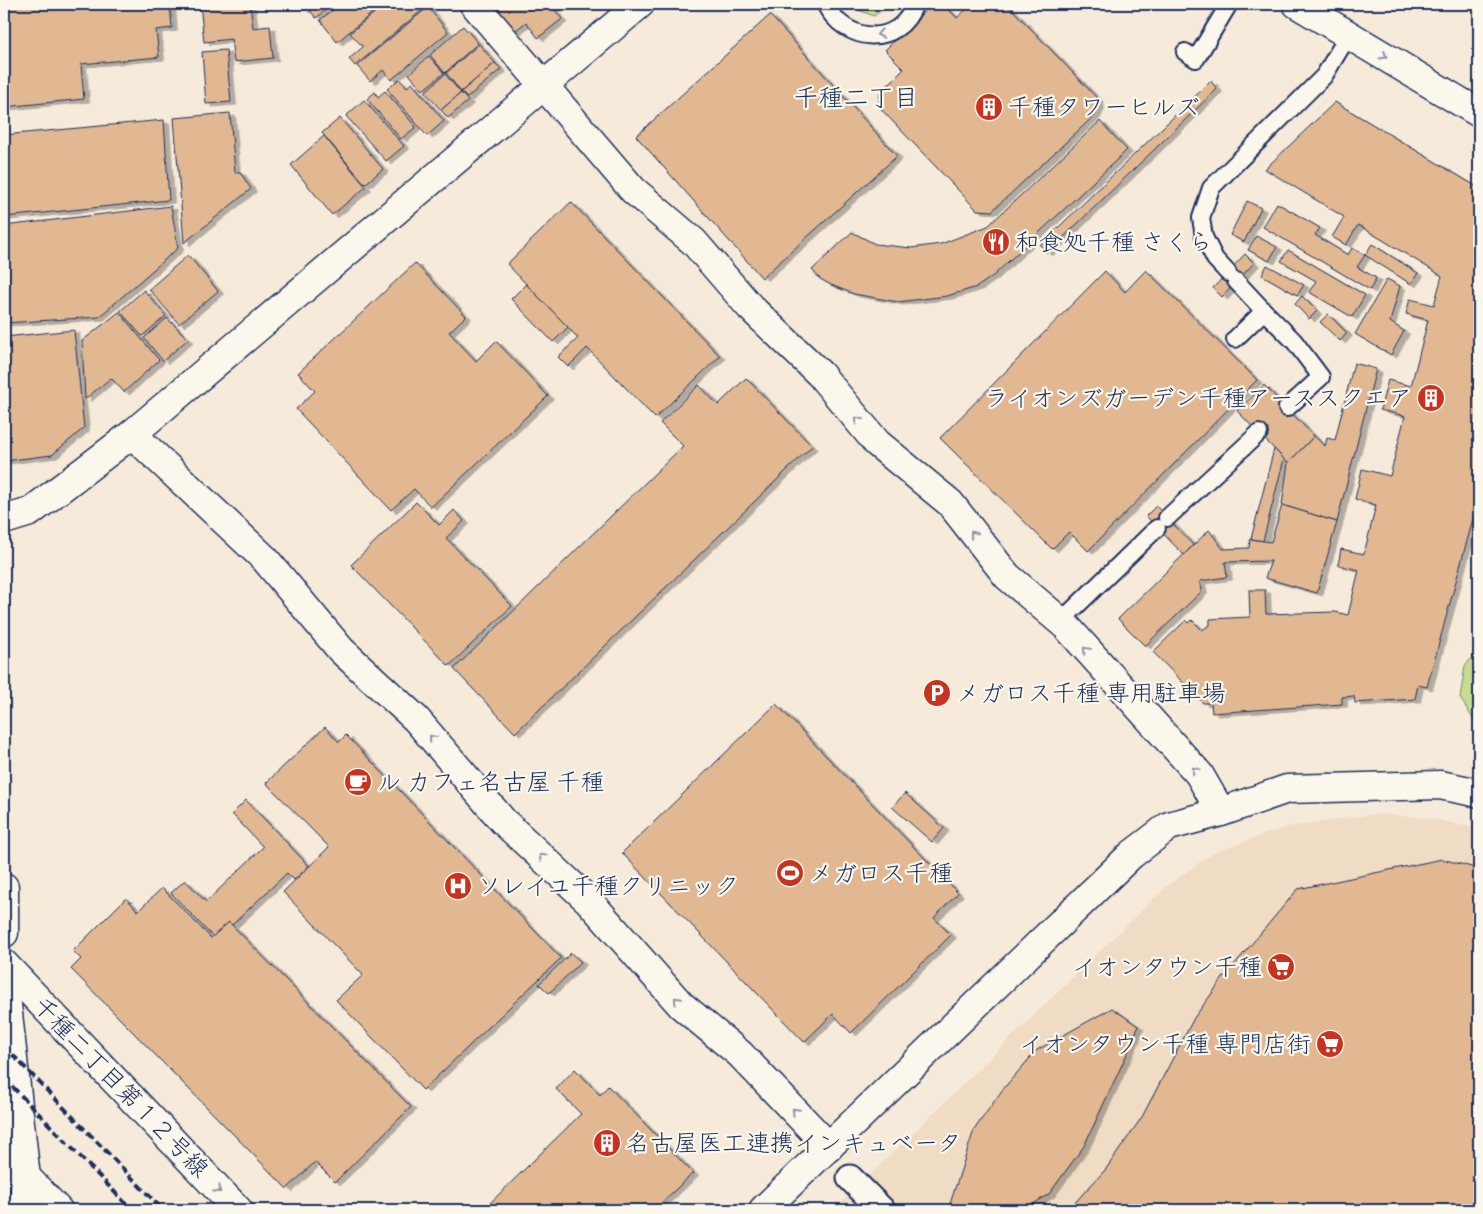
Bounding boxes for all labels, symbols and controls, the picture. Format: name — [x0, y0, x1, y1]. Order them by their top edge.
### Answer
one-way arrow — [876, 28, 885, 38]
one-way arrow — [1379, 49, 1388, 59]
district label: 千種二丁目 — [793, 82, 919, 114]
building icon: 千種タワーヒルズ — [974, 92, 1004, 122]
place label: 千種タワーヒルズ — [1008, 92, 1200, 122]
restaurant icon: 和食処千種 さくら — [981, 227, 1011, 257]
place label: 和食処千種 さくら — [1015, 227, 1213, 257]
place label: ライオンズガーデン千種アーススクエア — [984, 383, 1412, 413]
building icon: ライオンズガーデン千種アーススクエア — [1416, 383, 1446, 413]
one-way arrow — [856, 417, 864, 426]
one-way arrow — [970, 530, 979, 539]
one-way arrow — [1083, 646, 1092, 655]
parking icon: メガロス千種 専用駐車場 — [922, 678, 952, 708]
place label: メガロス千種 専用駐車場 — [956, 678, 1226, 708]
one-way arrow — [428, 734, 437, 743]
cafe icon: ル カフェ名古屋 千種 — [343, 767, 373, 797]
place label: ル カフェ名古屋 千種 — [377, 767, 605, 797]
one-way arrow — [1192, 767, 1201, 776]
one-way arrow — [538, 854, 547, 863]
sports icon: メガロス千種 — [775, 858, 805, 888]
place label: メガロス千種 — [809, 858, 953, 888]
hospital icon: ソレイユ千種クリニック — [443, 871, 473, 901]
place label: ソレイユ千種クリニック — [477, 871, 739, 901]
place label: イオンタウン千種 — [1072, 952, 1262, 982]
supermarket icon: イオンタウン千種 — [1266, 952, 1296, 982]
street label: 千種二丁目第１２号線 — [27, 990, 215, 1184]
one-way arrow — [674, 997, 683, 1006]
place label: イオンタウン千種 専門店街 — [1019, 1029, 1311, 1059]
supermarket icon: イオンタウン千種 専門店街 — [1315, 1029, 1345, 1059]
one-way arrow — [792, 1108, 801, 1117]
building icon: 名古屋医工連携インキュベータ — [592, 1128, 622, 1158]
place label: 名古屋医工連携インキュベータ — [626, 1128, 962, 1158]
one-way arrow — [212, 1184, 221, 1193]

